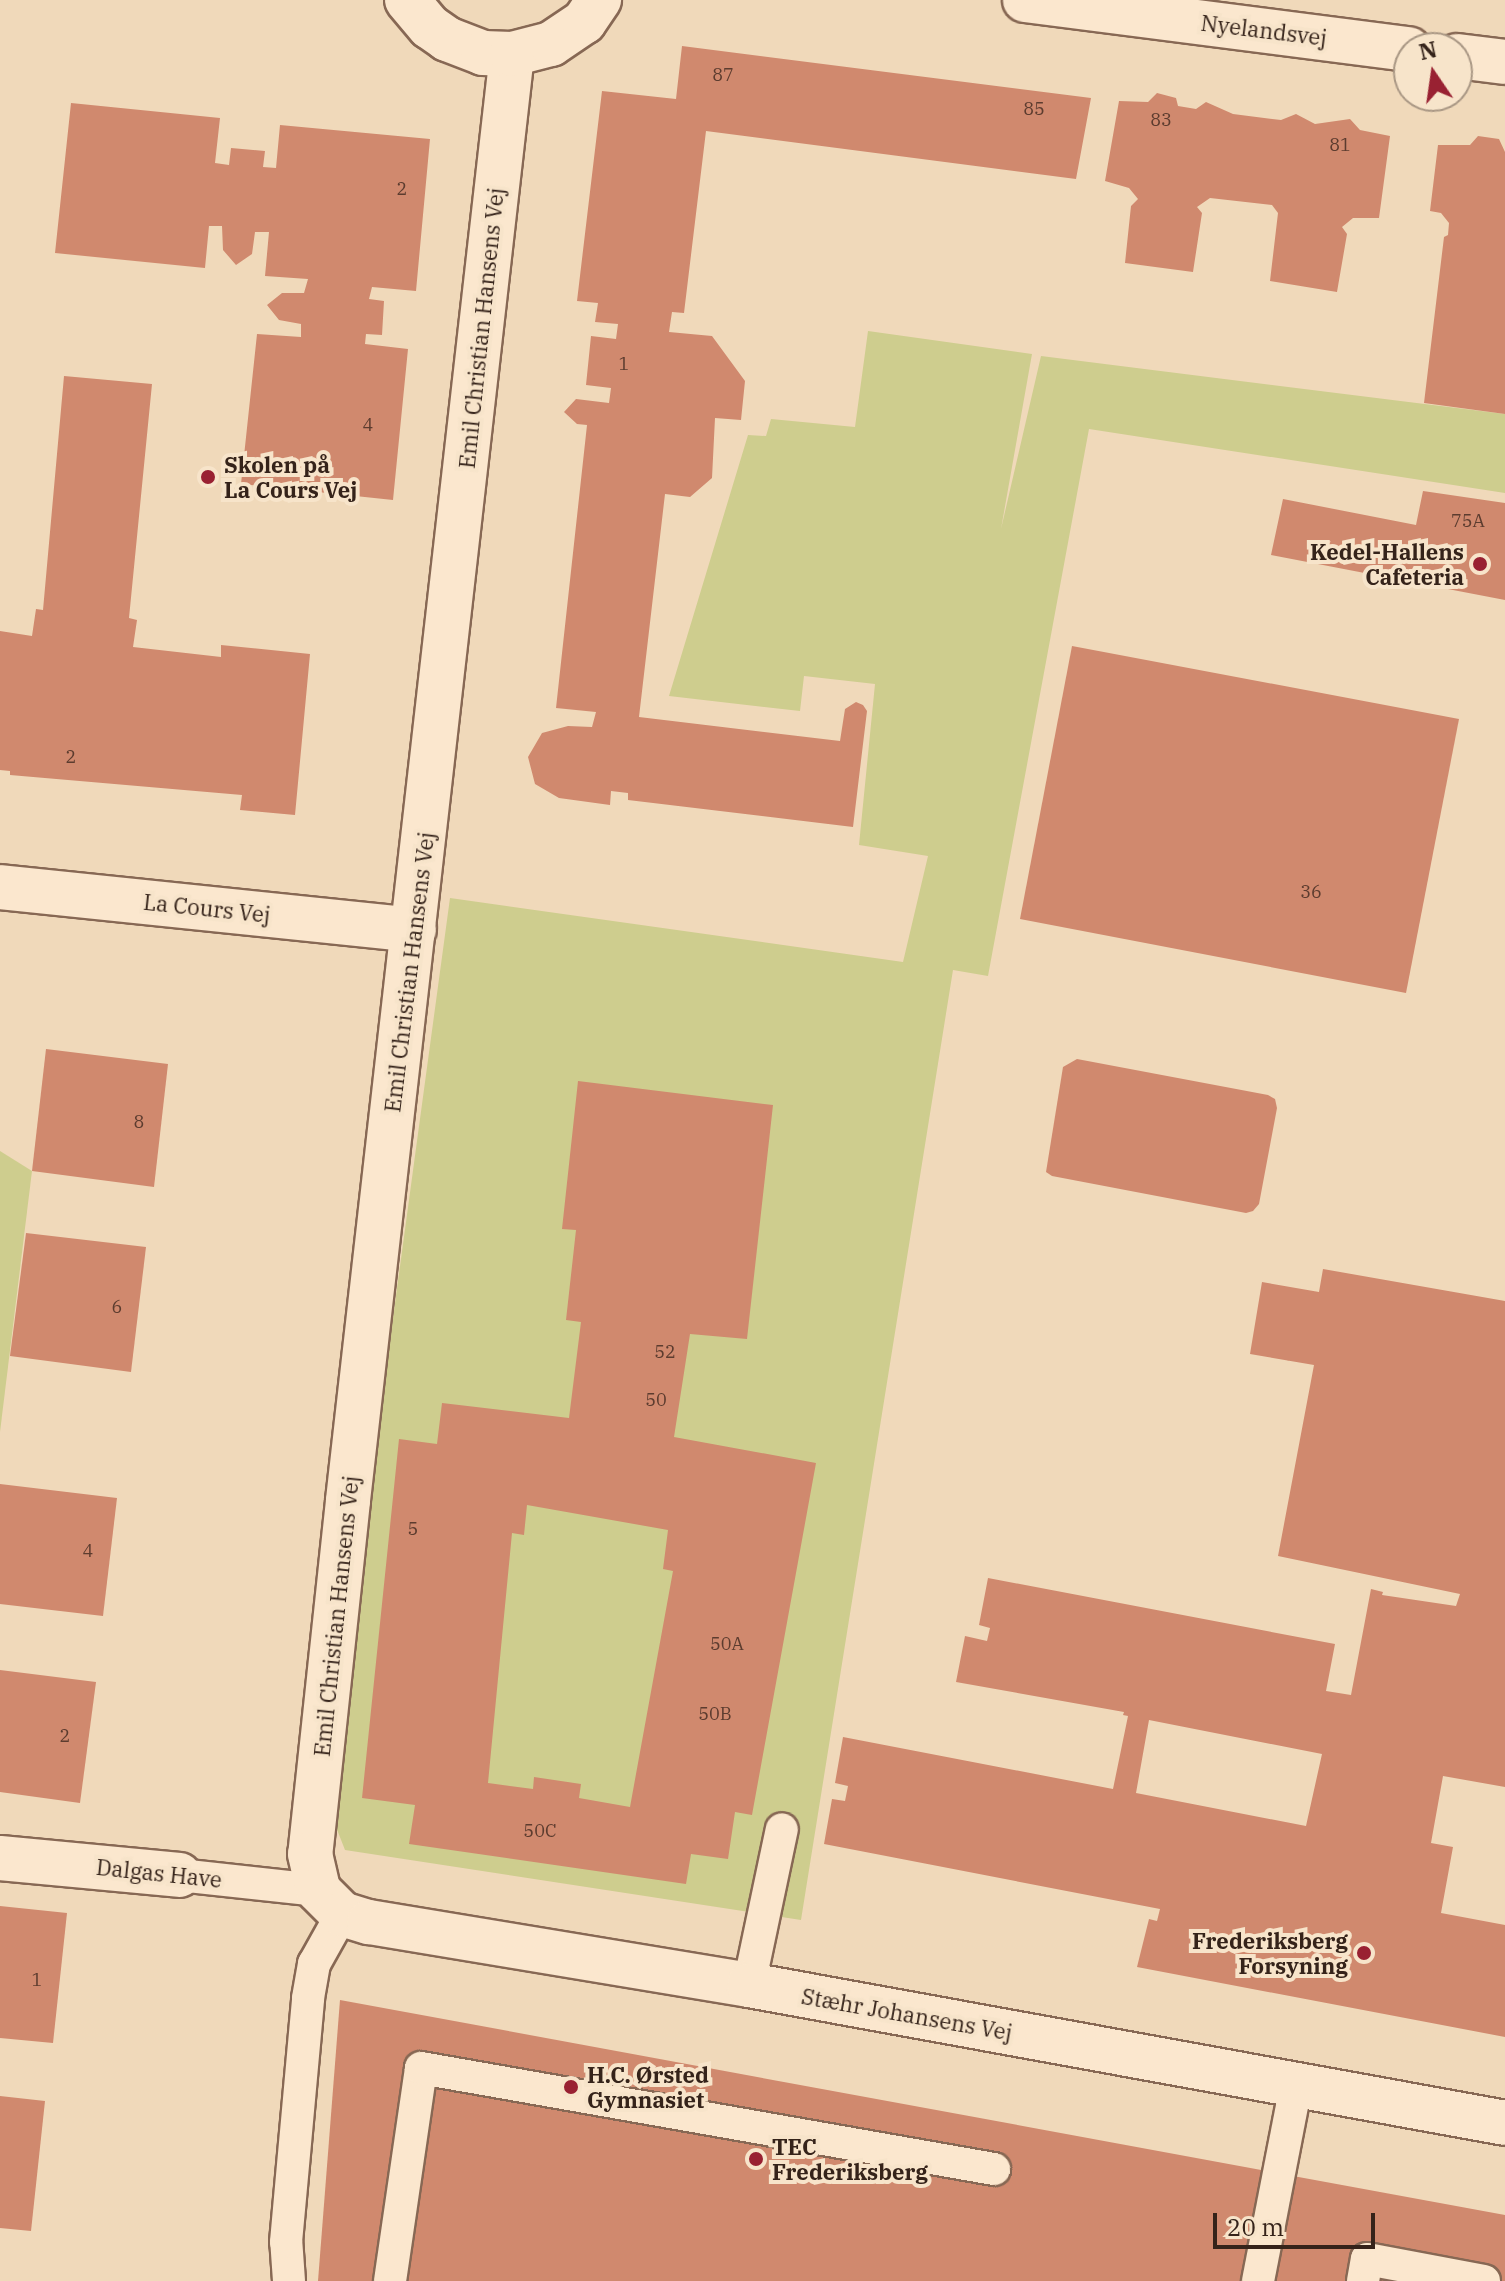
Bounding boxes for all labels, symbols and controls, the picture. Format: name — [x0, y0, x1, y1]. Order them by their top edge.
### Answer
street label: Nyelandsvej — [1199, 9, 1329, 51]
north arrow — [1393, 32, 1473, 112]
text: N — [1416, 34, 1440, 66]
house number: 87 — [712, 64, 734, 86]
house number: 85 — [1023, 98, 1045, 120]
house number: 83 — [1150, 109, 1172, 131]
house number: 81 — [1329, 134, 1351, 156]
house number: 2 — [397, 178, 407, 200]
street label: Emil Christian Hansens Vej — [453, 186, 509, 470]
house number: 1 — [619, 353, 629, 375]
house number: 4 — [363, 414, 373, 436]
place label: Skolen på La Cours Vej — [224, 451, 357, 502]
marker: Skolen på La Cours Vej — [199, 468, 217, 486]
house number: 75A — [1451, 510, 1485, 532]
place label: Kedel-Hallens Cafeteria — [1310, 538, 1464, 590]
marker: Kedel-Hallens Cafeteria — [1471, 555, 1489, 573]
house number: 2 — [66, 746, 76, 768]
street label: Emil Christian Hansens Vej — [379, 830, 439, 1114]
house number: 36 — [1300, 881, 1322, 903]
street label: La Cours Vej — [142, 888, 272, 928]
house number: 8 — [134, 1111, 144, 1133]
house number: 6 — [112, 1296, 122, 1318]
house number: 52 — [654, 1341, 676, 1363]
house number: 50 — [645, 1389, 667, 1411]
street label: Emil Christian Hansens Vej — [308, 1474, 364, 1758]
house number: 5 — [408, 1518, 418, 1540]
house number: 4 — [83, 1540, 93, 1562]
house number: 50A — [710, 1633, 744, 1655]
house number: 50B — [698, 1703, 732, 1725]
house number: 2 — [60, 1725, 70, 1747]
house number: 50C — [523, 1820, 557, 1842]
street label: Dalgas Have — [95, 1853, 223, 1893]
place label: Frederiksberg Forsyning — [1192, 1927, 1348, 1978]
marker: Frederiksberg Forsyning — [1355, 1944, 1373, 1962]
house number: 1 — [32, 1969, 42, 1991]
street label: Stæhr Johansens Vej — [799, 1982, 1015, 2046]
place label: H.C. Ørsted Gymnasiet — [587, 2061, 709, 2112]
marker: H.C. Ørsted Gymnasiet — [562, 2078, 580, 2096]
place label: TEC Frederiksberg — [772, 2133, 928, 2184]
marker: TEC Frederiksberg — [747, 2150, 765, 2168]
scale bar — [1217, 2197, 1379, 2247]
text: 20 m — [1227, 2211, 1284, 2243]

